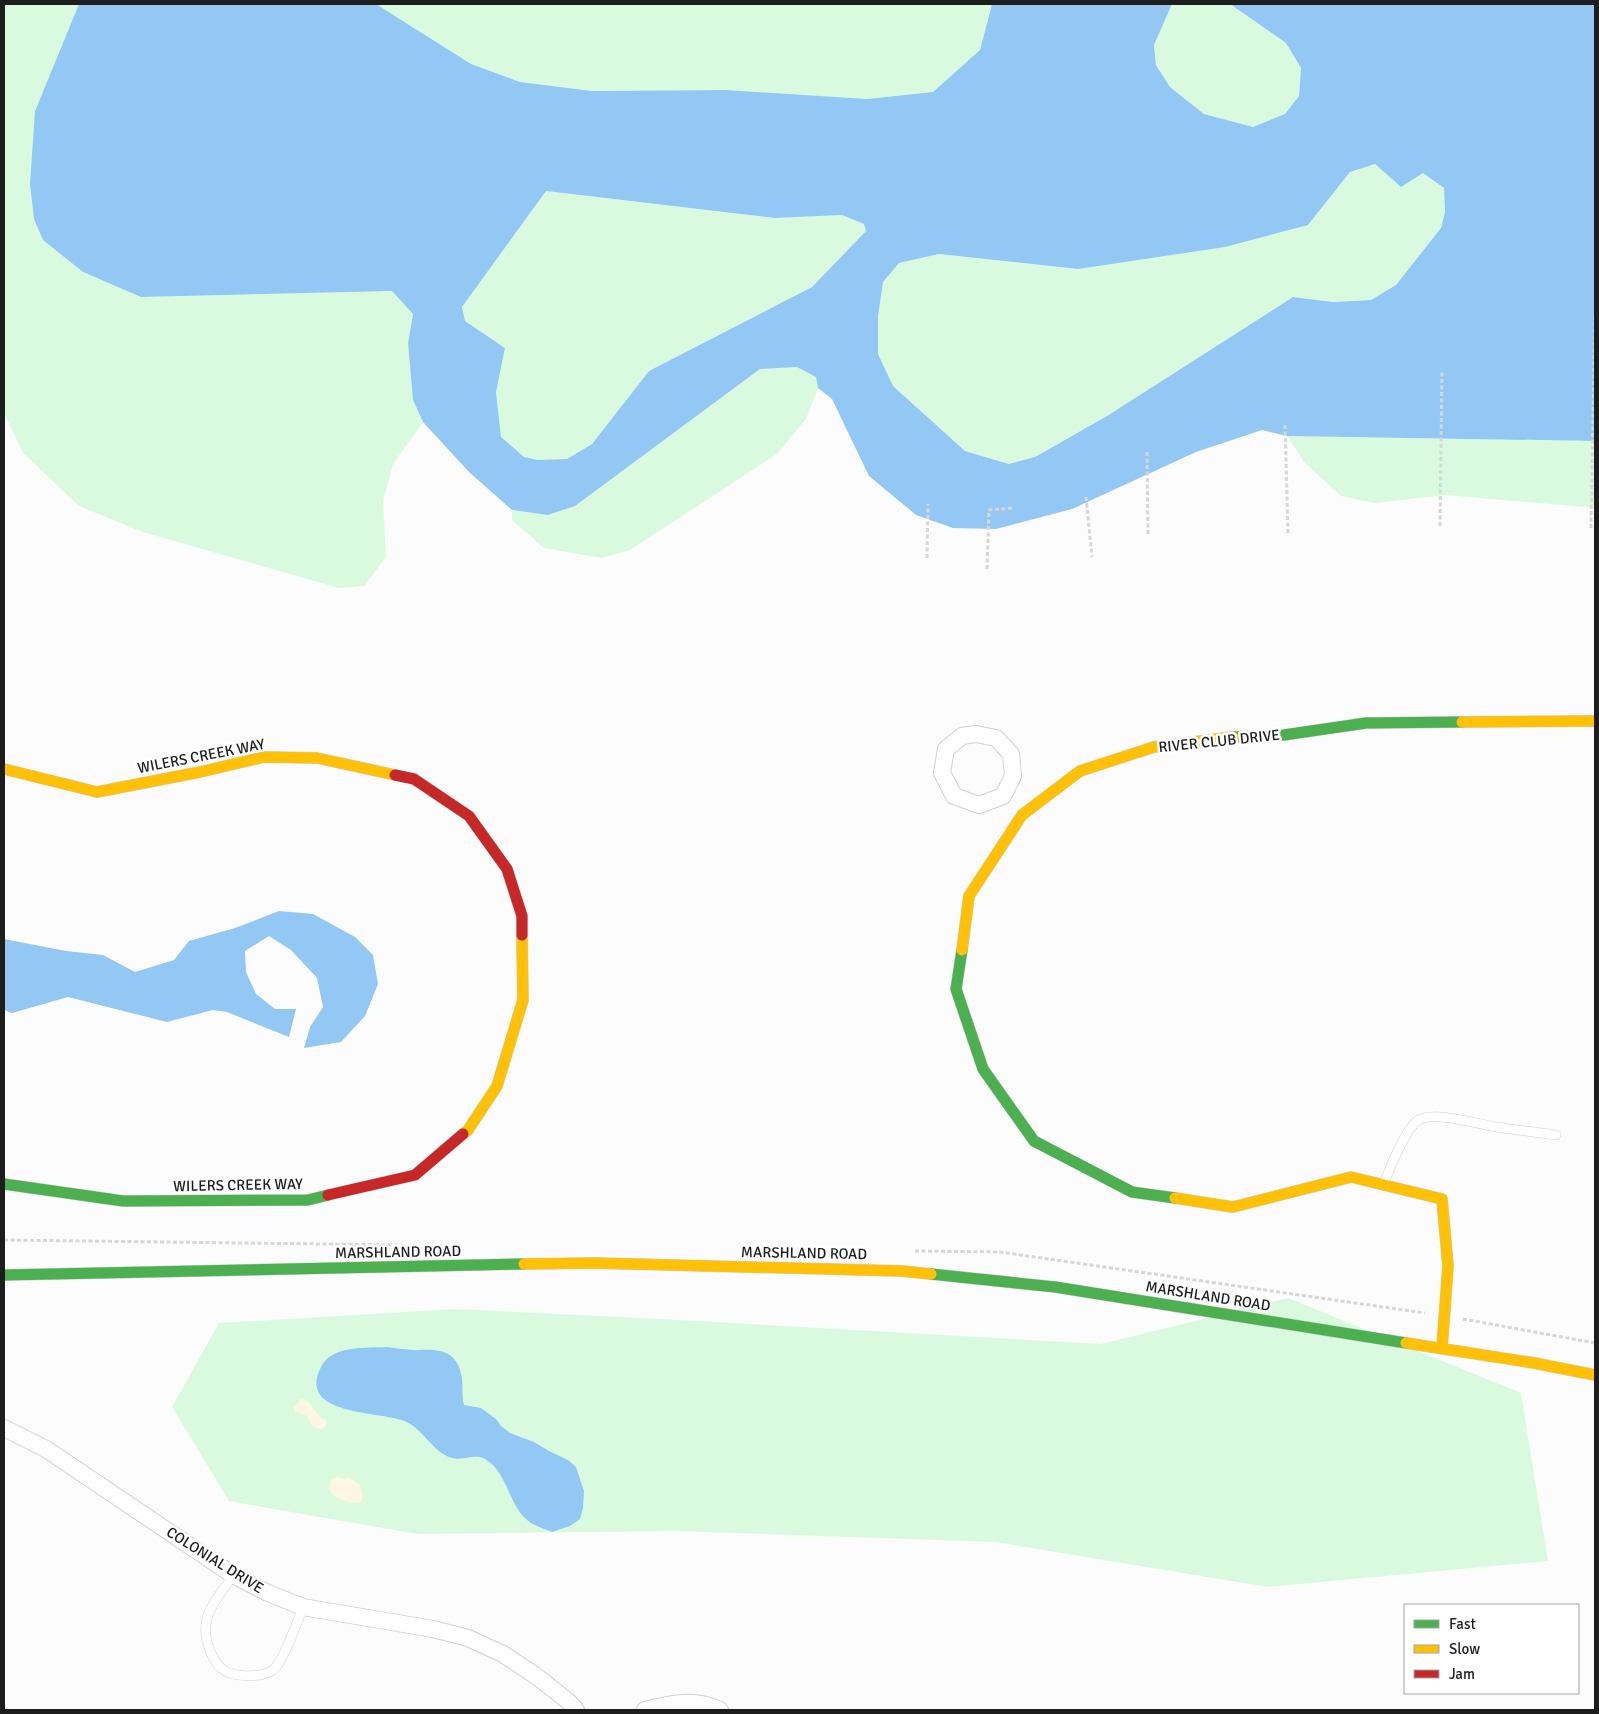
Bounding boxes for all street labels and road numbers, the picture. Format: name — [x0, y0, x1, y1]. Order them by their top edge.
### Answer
street label: RIVER CLUB DRIVE — [1157, 726, 1281, 756]
street label: WILERS CREEK WAY — [136, 735, 267, 777]
street label: WILERS CREEK WAY — [173, 1175, 303, 1195]
street label: MARSHLAND ROAD — [335, 1242, 461, 1262]
street label: MARSHLAND ROAD — [741, 1243, 867, 1263]
street label: MARSHLAND ROAD — [1144, 1277, 1272, 1315]
street label: COLONIAL DRIVE — [163, 1523, 267, 1597]

